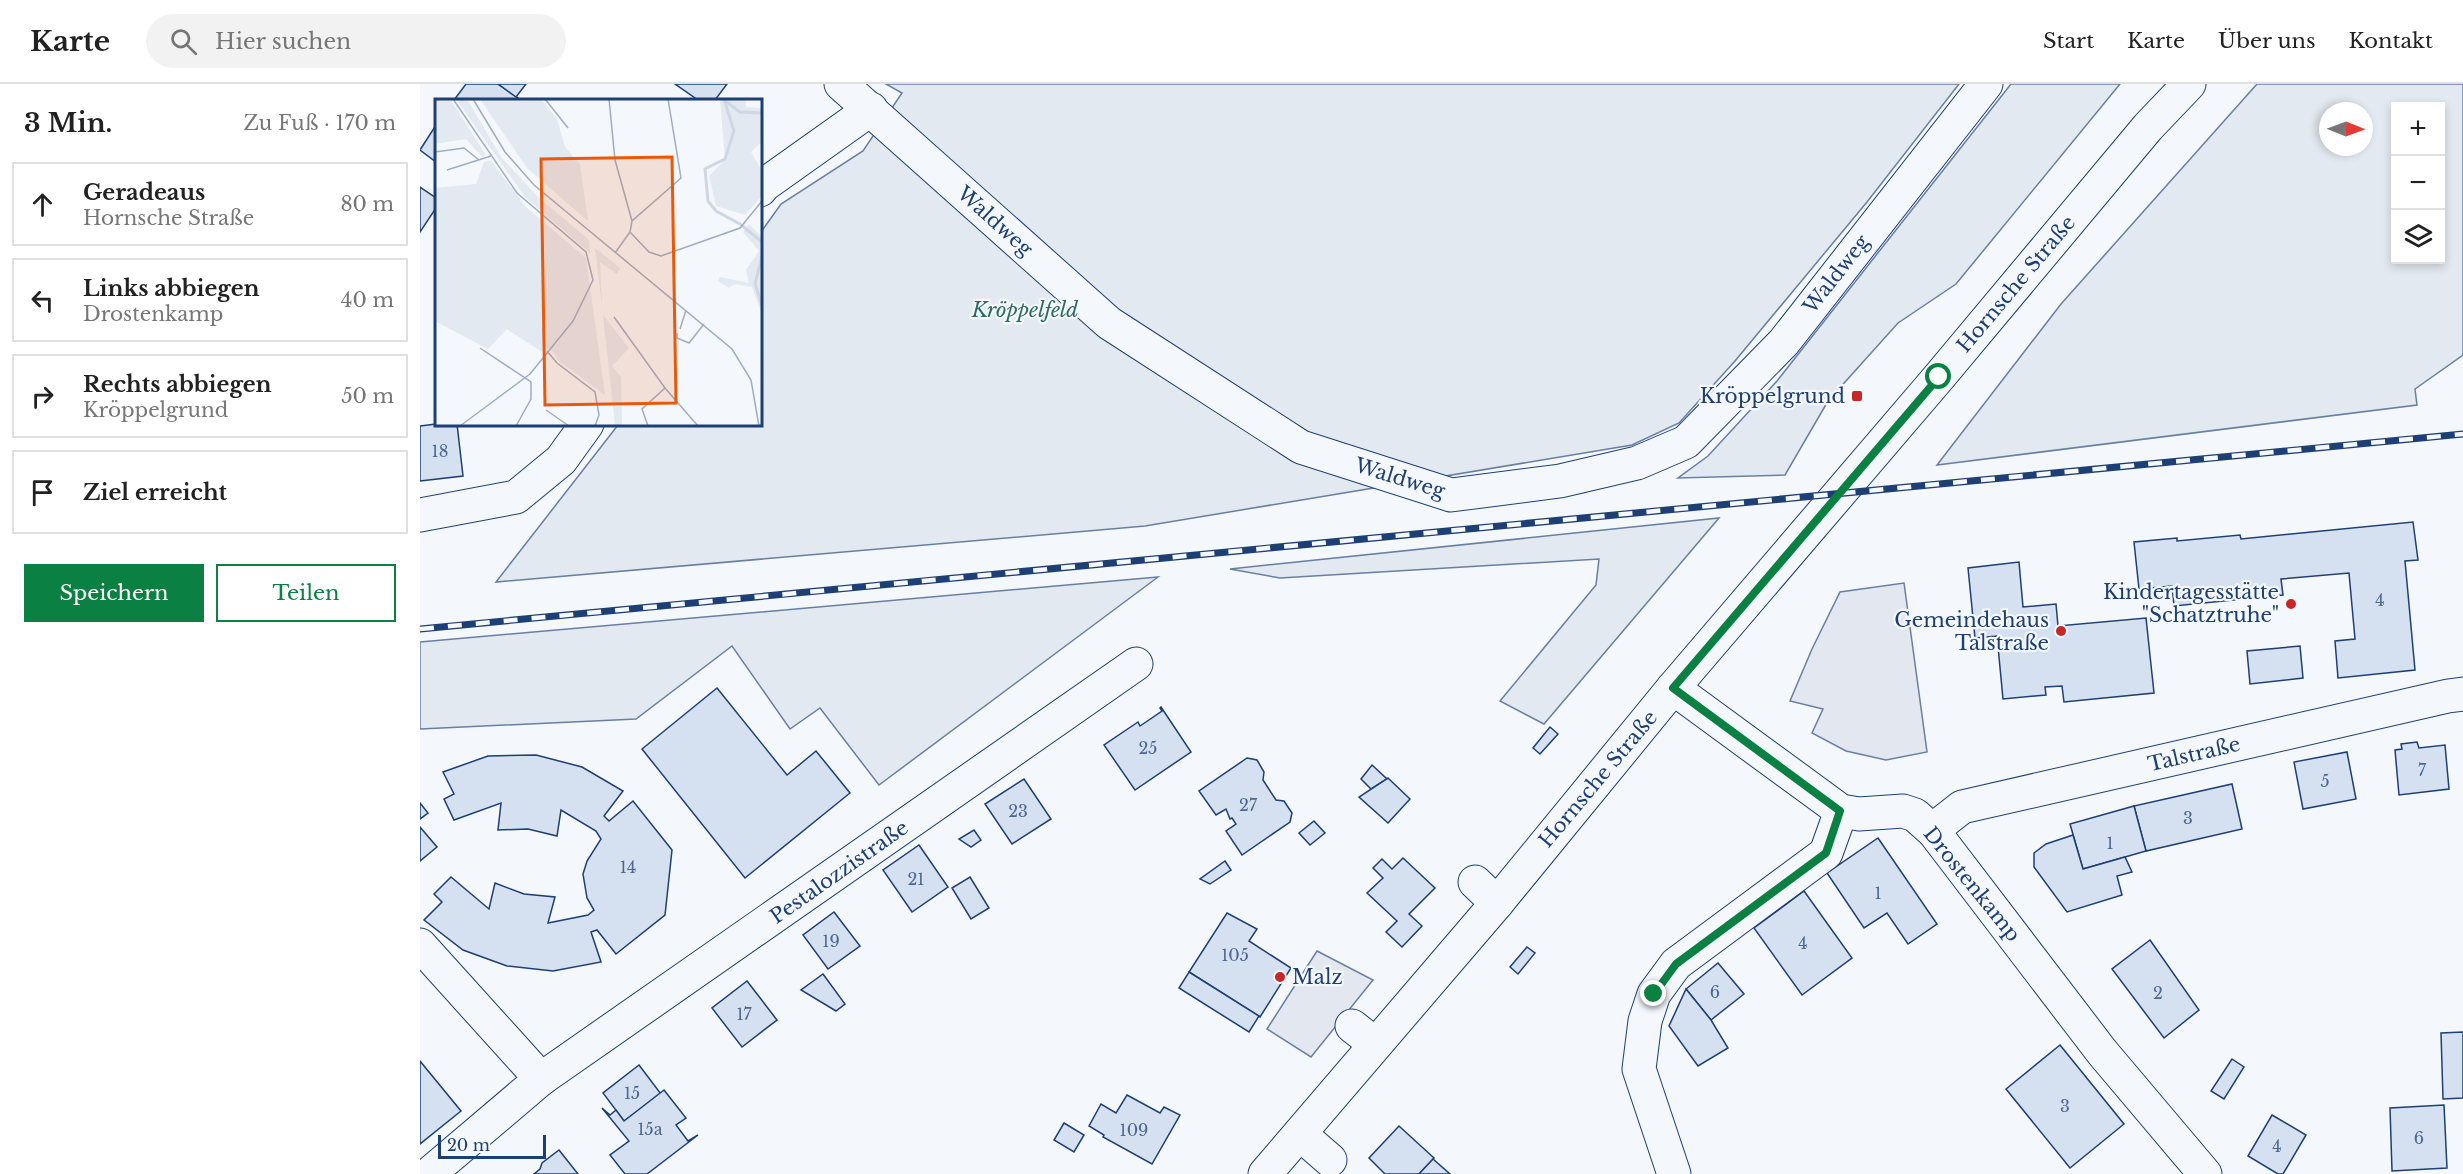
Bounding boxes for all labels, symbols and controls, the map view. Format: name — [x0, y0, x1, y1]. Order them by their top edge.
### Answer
search box — [146, 14, 566, 68]
text: Karte — [30, 24, 110, 59]
icon: search — [167, 25, 200, 58]
text: Hier suchen — [215, 28, 351, 55]
text: Start — [2043, 28, 2094, 54]
text: Karte — [2127, 28, 2185, 54]
text: Über uns — [2218, 28, 2316, 54]
text: Kontakt — [2349, 28, 2433, 54]
inset map — [435, 99, 762, 426]
north arrow — [2319, 102, 2373, 156]
map controls — [2391, 102, 2445, 264]
button: + — [2391, 102, 2445, 156]
text: 3 Min. — [24, 107, 112, 139]
text: Zu Fuß · 170 m — [244, 111, 396, 135]
button: − — [2391, 156, 2445, 210]
text: Geradeaus — [83, 179, 205, 206]
street label: Waldweg — [952, 180, 1038, 262]
icon: ahead — [26, 188, 59, 221]
text: 80 m — [340, 192, 394, 216]
text: Hornsche Straße — [83, 206, 254, 230]
button: layers — [2391, 210, 2445, 264]
street label: Hornsche Straße — [1952, 211, 2080, 357]
street label: Waldweg — [1797, 229, 1875, 319]
text: Links abbiegen — [83, 275, 260, 302]
icon: left — [26, 284, 59, 317]
text: 40 m — [341, 288, 394, 312]
park label: Kröppelfeld — [971, 298, 1078, 322]
text: Drostenkamp — [83, 302, 223, 326]
route start — [1925, 363, 1951, 389]
text: Rechts abbiegen — [83, 371, 272, 398]
icon: right — [26, 380, 59, 413]
text: 50 m — [341, 384, 394, 408]
place label: Kröppelgrund — [1700, 384, 1845, 408]
marker: Kröppelgrund — [1850, 389, 1864, 403]
text: Kröppelgrund — [83, 398, 228, 422]
house number: 18 — [432, 441, 448, 461]
street label: Waldweg — [1351, 453, 1449, 503]
icon: arrive — [26, 476, 59, 509]
text: Ziel erreicht — [83, 479, 227, 506]
button: Speichern — [24, 564, 204, 622]
button: Teilen — [216, 564, 396, 622]
place label: Kindertagesstätte "Schatztruhe" — [2103, 580, 2279, 627]
house number: 4 — [2375, 590, 2385, 610]
marker: Kindertagesstätte "Schatztruhe" — [2284, 597, 2298, 611]
place label: Gemeindehaus Talstraße — [1894, 608, 2049, 655]
marker: Gemeindehaus Talstraße — [2054, 624, 2068, 638]
street label: Hornsche Straße — [1534, 706, 1662, 852]
street label: Talstraße — [2146, 732, 2242, 776]
house number: 25 — [1139, 738, 1157, 758]
house number: 7 — [2418, 760, 2427, 780]
house number: 5 — [2320, 771, 2330, 791]
house number: 27 — [1239, 795, 1258, 815]
house number: 23 — [1008, 801, 1028, 821]
house number: 3 — [2183, 808, 2193, 828]
street label: Pestalozzistraße — [765, 815, 913, 929]
street label: Drostenkamp — [1918, 822, 2026, 946]
house number: 1 — [2106, 833, 2114, 853]
house number: 14 — [620, 857, 636, 877]
house number: 21 — [908, 869, 925, 889]
house number: 1 — [1874, 883, 1882, 903]
house number: 19 — [822, 931, 840, 951]
house number: 4 — [1798, 933, 1808, 953]
house number: 105 — [1221, 945, 1249, 965]
place label: Malz — [1292, 965, 1343, 989]
marker: Malz — [1273, 970, 1287, 984]
route end — [1640, 980, 1666, 1006]
house number: 6 — [1710, 982, 1720, 1002]
house number: 2 — [2153, 983, 2163, 1003]
house number: 17 — [736, 1004, 753, 1024]
house number: 15 — [624, 1083, 640, 1103]
house number: 3 — [2060, 1096, 2070, 1116]
house number: 15a — [637, 1119, 663, 1139]
house number: 109 — [1120, 1120, 1148, 1140]
house number: 6 — [2414, 1128, 2424, 1148]
scale bar — [438, 1132, 546, 1160]
text: 20 m — [447, 1135, 490, 1155]
house number: 4 — [2272, 1136, 2282, 1156]

